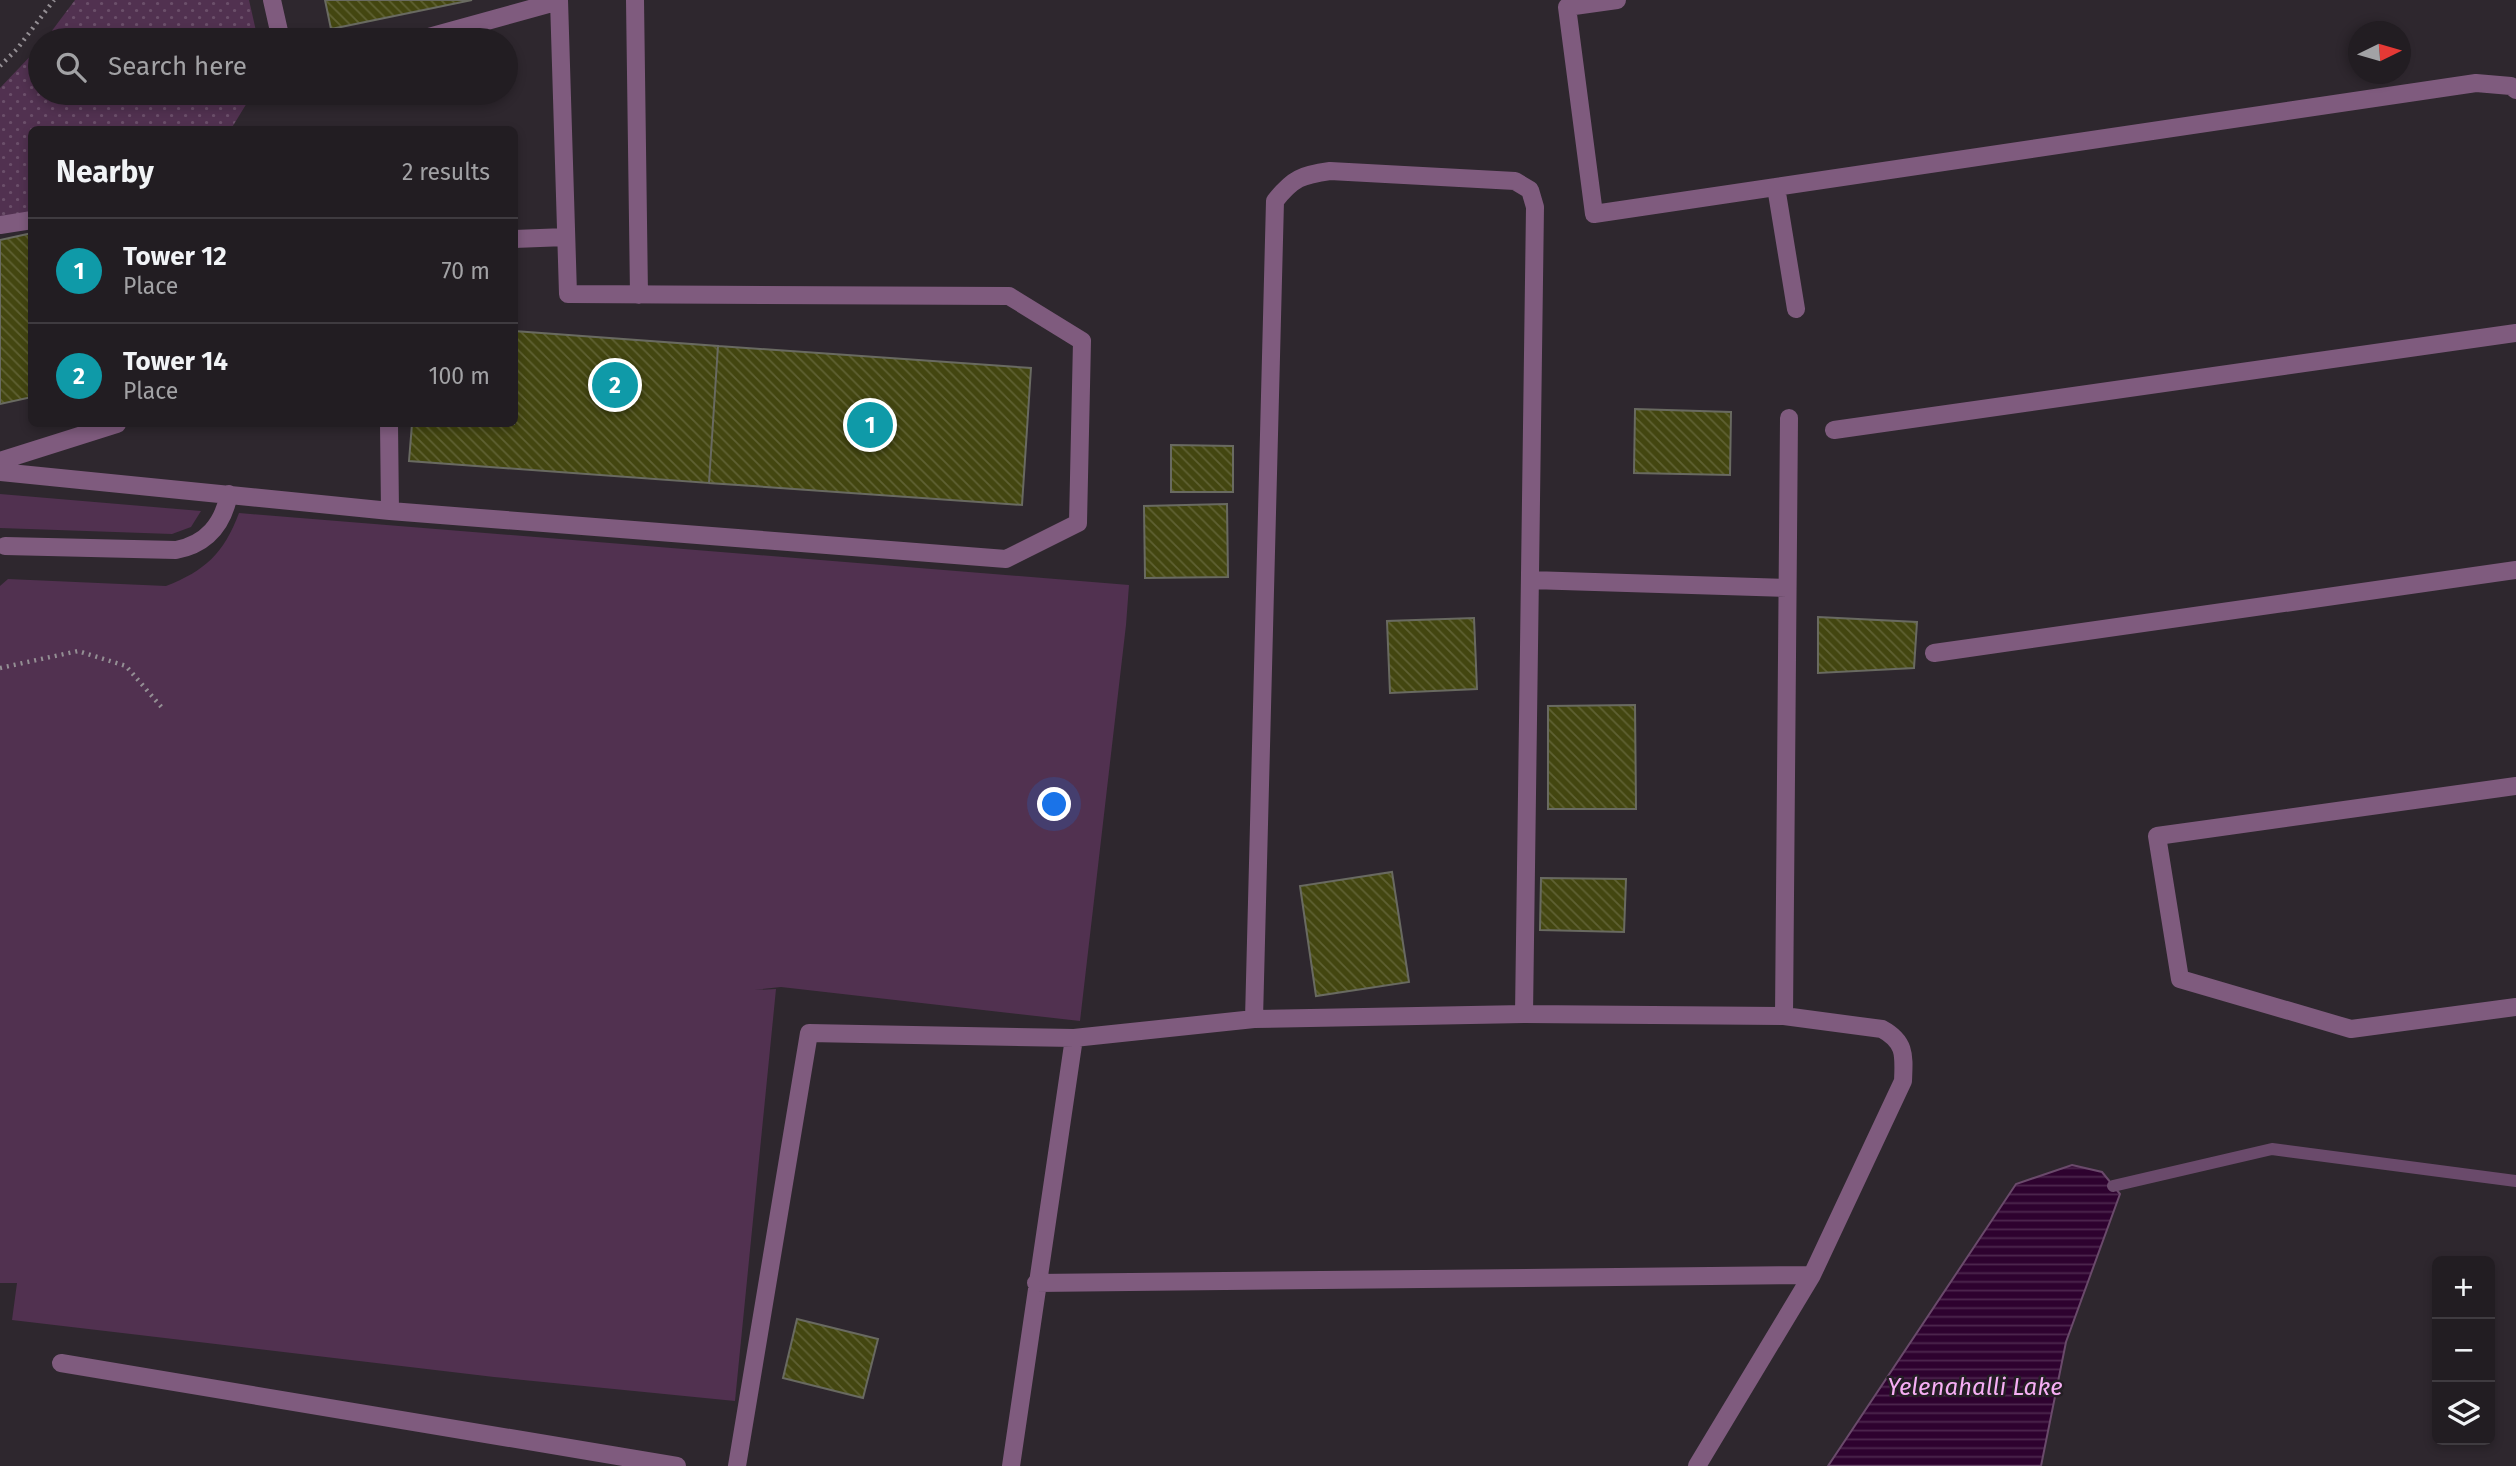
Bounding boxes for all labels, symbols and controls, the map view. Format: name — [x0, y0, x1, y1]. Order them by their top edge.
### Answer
north arrow — [2348, 21, 2411, 84]
search box — [28, 28, 518, 105]
icon: search — [52, 48, 90, 86]
text: Search here — [108, 51, 247, 82]
text: Nearby — [56, 154, 154, 190]
text: 2 results — [402, 158, 490, 186]
text: Tower 12 — [123, 241, 227, 272]
text: 1 — [74, 257, 84, 285]
text: 70 m — [441, 257, 490, 285]
text: Place — [123, 272, 178, 300]
text: Tower 14 — [123, 346, 228, 377]
pin: 2 — [592, 359, 638, 411]
text: 2 — [73, 362, 85, 390]
text: 100 m — [429, 362, 490, 390]
text: Place — [123, 377, 178, 405]
pin: 1 — [847, 399, 893, 451]
your location — [1037, 787, 1071, 821]
map controls — [2432, 1256, 2495, 1445]
button: + — [2432, 1256, 2495, 1319]
button: − — [2432, 1319, 2495, 1382]
water label: Yelenahalli Lake — [1887, 1373, 2063, 1401]
button: layers — [2432, 1382, 2495, 1445]

